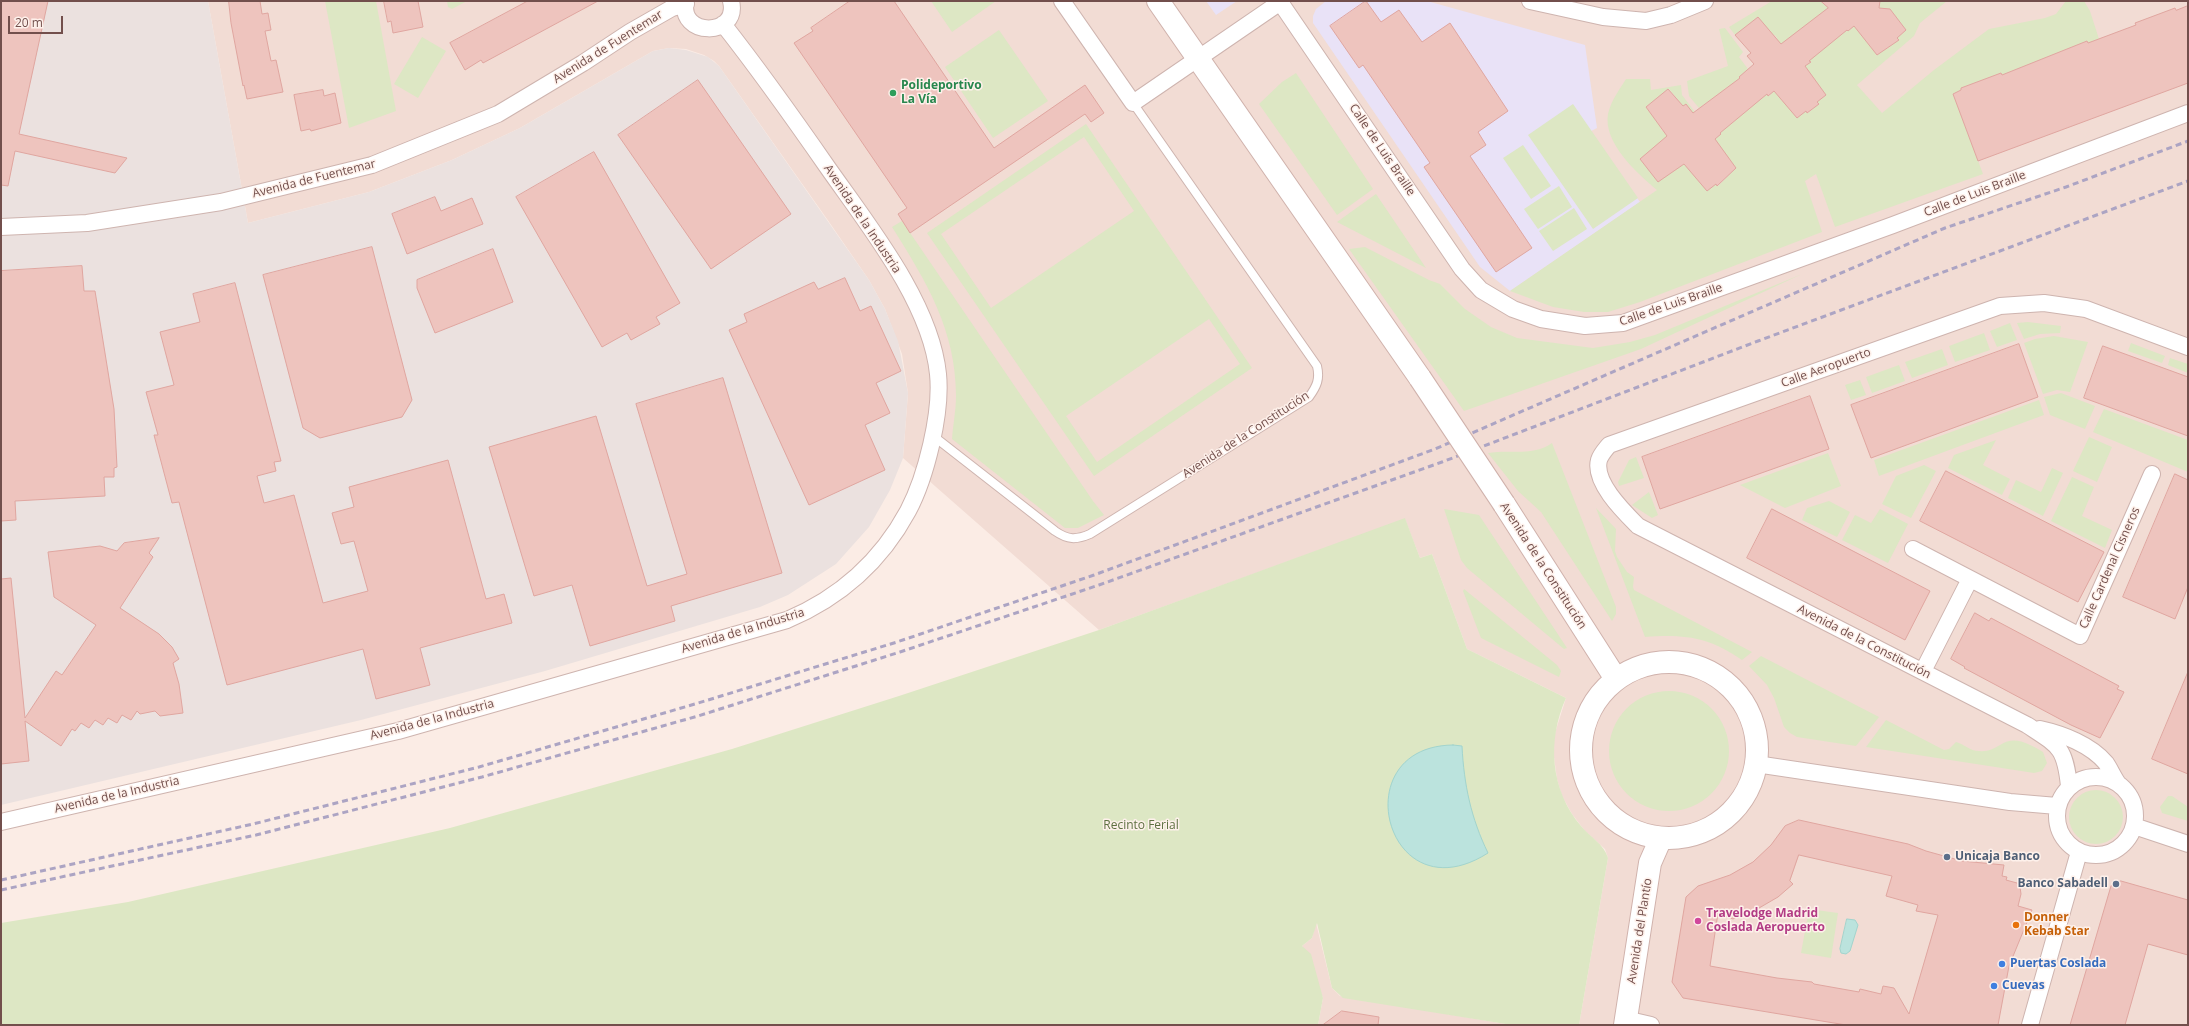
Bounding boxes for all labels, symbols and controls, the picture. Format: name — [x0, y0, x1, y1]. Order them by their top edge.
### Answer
street label: Avenida de Fuentemar — [551, 7, 665, 87]
scale bar — [10, 8, 65, 34]
text: 20 m — [15, 14, 43, 31]
place label: Polideportivo La Vía — [901, 79, 982, 107]
marker: Polideportivo La Vía — [888, 88, 898, 98]
street label: Calle de Luis Braille — [1346, 101, 1418, 199]
street label: Avenida de Fuentemar — [251, 157, 377, 201]
street label: Avenida de la Industria — [820, 162, 904, 276]
street label: Calle de Luis Braille — [1922, 168, 2028, 220]
street label: Calle de Luis Braille — [1618, 281, 1724, 329]
street label: Calle Aeropuerto — [1779, 345, 1873, 391]
street label: Avenida de la Constitución — [1180, 389, 1312, 481]
street label: Avenida de la Constitución — [1497, 500, 1589, 632]
street label: Calle Cardenal Cisneros — [2077, 505, 2143, 631]
street label: Avenida de la Constitución — [1795, 602, 1933, 682]
street label: Avenida de la Industria — [680, 605, 806, 657]
street label: Avenida de la Industria — [368, 696, 496, 744]
street label: Avenida de la Industria — [53, 774, 181, 816]
park label: Recinto Ferial — [1103, 819, 1179, 833]
place label: Unicaja Banco — [1955, 850, 2040, 864]
marker: Unicaja Banco — [1942, 852, 1952, 862]
street label: Avenida del Plantío — [1625, 877, 1655, 985]
place label: Banco Sabadell — [2017, 877, 2108, 891]
marker: Banco Sabadell — [2111, 879, 2121, 889]
place label: Travelodge Madrid Coslada Aeropuerto — [1706, 907, 1825, 935]
place label: Donner Kebab Star — [2024, 911, 2089, 939]
marker: Travelodge Madrid Coslada Aeropuerto — [1693, 916, 1703, 926]
marker: Donner Kebab Star — [2011, 920, 2021, 930]
place label: Puertas Coslada — [2010, 957, 2106, 971]
marker: Puertas Coslada — [1997, 959, 2007, 969]
place label: Cuevas — [2002, 979, 2045, 993]
marker: Cuevas — [1989, 981, 1999, 991]

